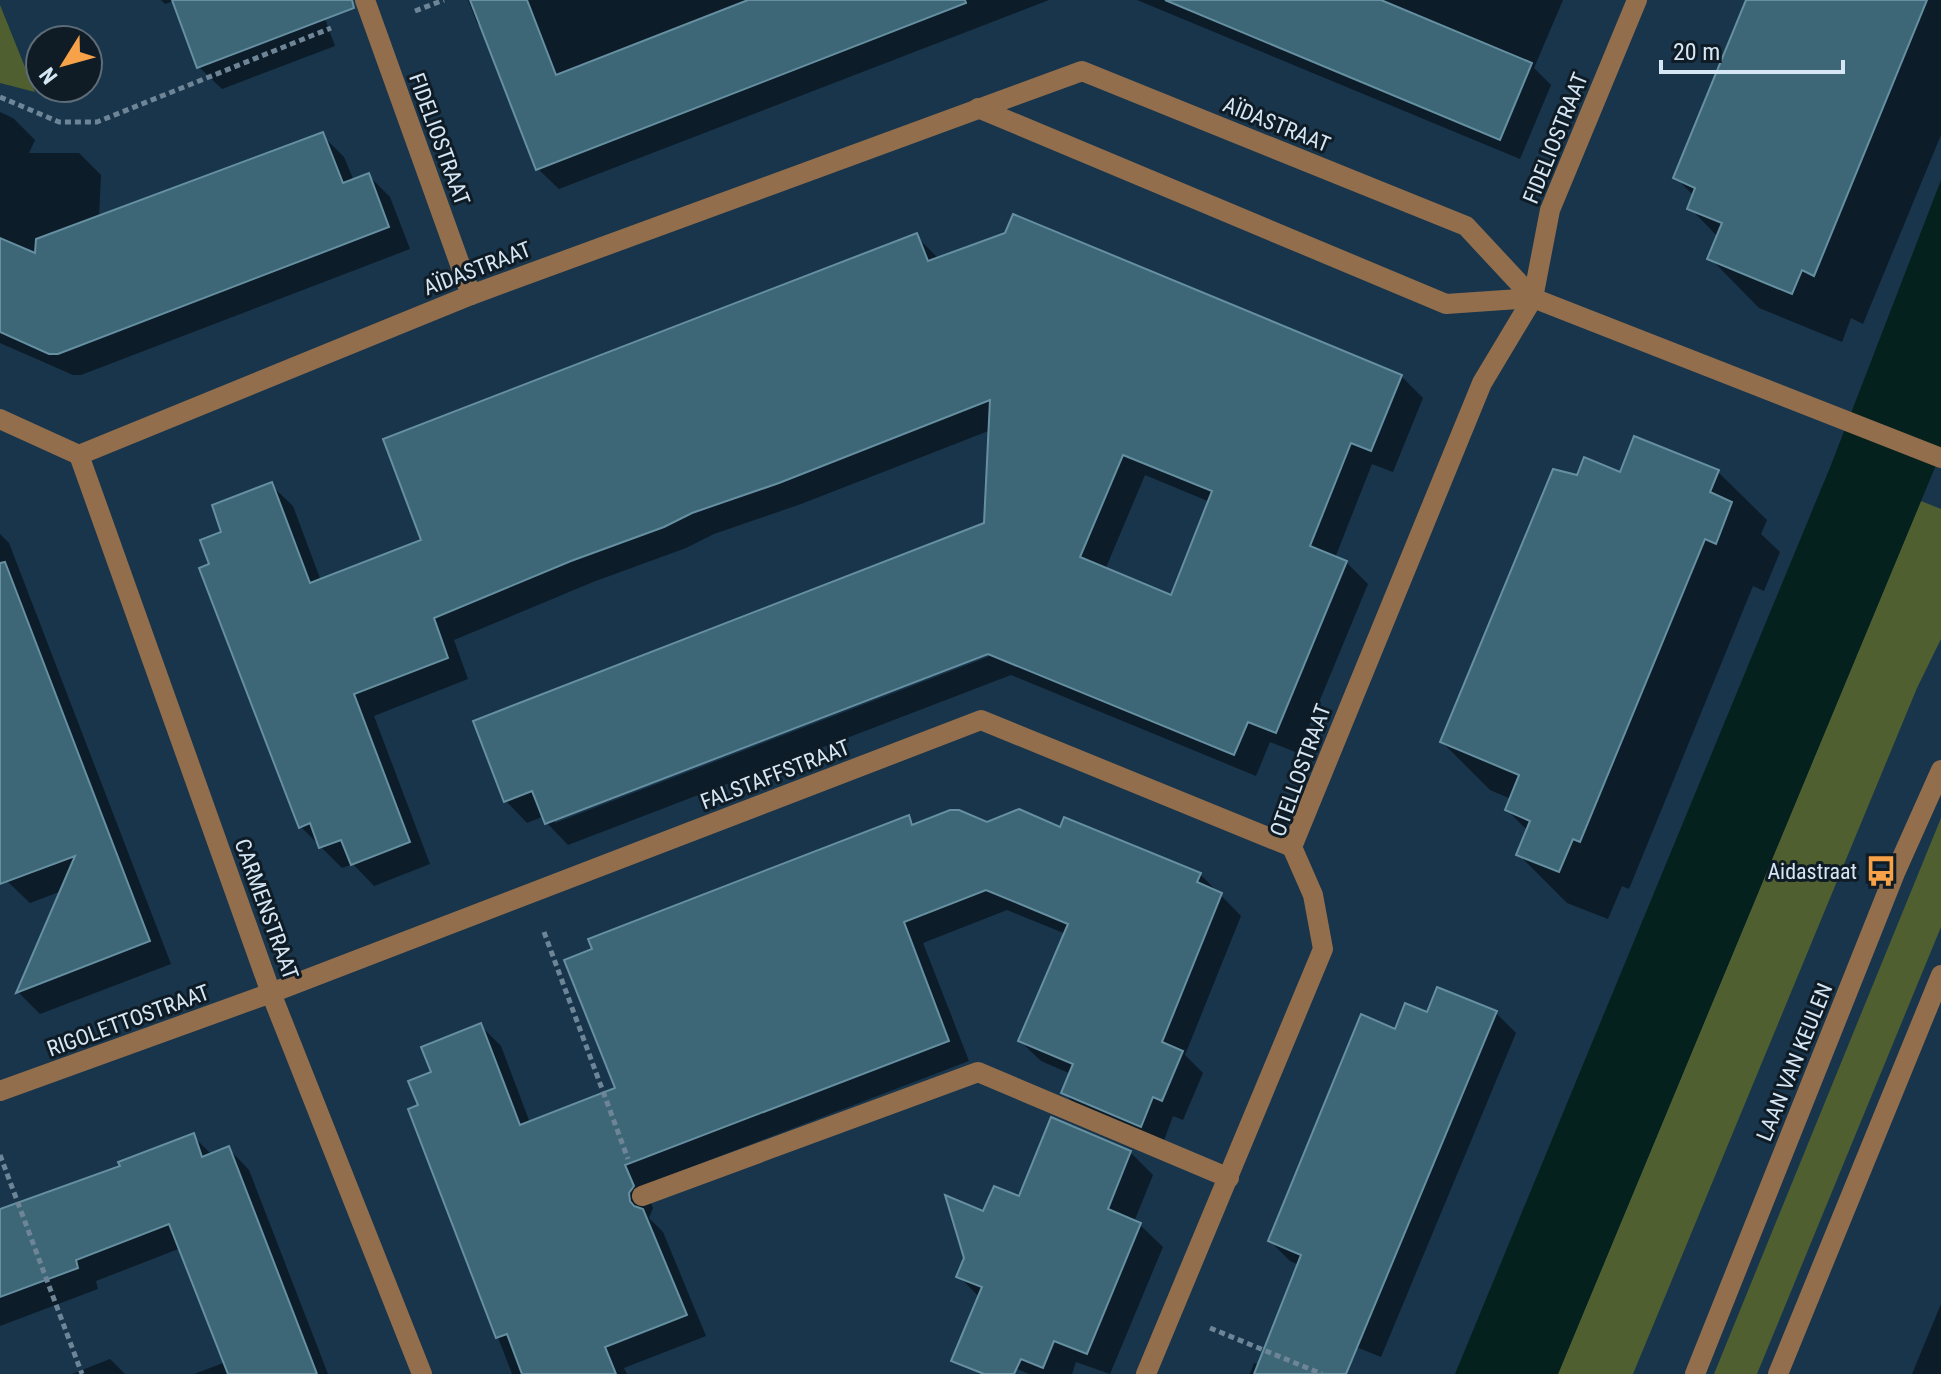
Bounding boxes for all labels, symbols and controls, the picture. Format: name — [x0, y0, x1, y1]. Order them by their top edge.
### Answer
north arrow — [24, 24, 104, 104]
scale bar — [1661, 24, 1843, 74]
text: 20 m — [1673, 38, 1720, 66]
text: N — [34, 63, 62, 89]
street label: FIDELIOSTRAAT — [1518, 69, 1593, 207]
street label: FIDELIOSTRAAT — [404, 70, 475, 209]
street label: AÏDASTRAAT — [1220, 92, 1334, 157]
street label: AÏDASTRAAT — [420, 237, 534, 300]
street label: OTELLOSTRAAT — [1265, 701, 1336, 840]
street label: FALSTAFFSTRAAT — [697, 735, 853, 814]
street label: CARMENSTRAAT — [229, 835, 304, 983]
bus stop icon: Aidastraat — [1864, 854, 1898, 888]
place label: Aidastraat — [1767, 859, 1857, 884]
street label: RIGOLETTOSTRAAT — [44, 979, 213, 1061]
street label: LAAN VAN KEULEN — [1751, 980, 1838, 1145]

